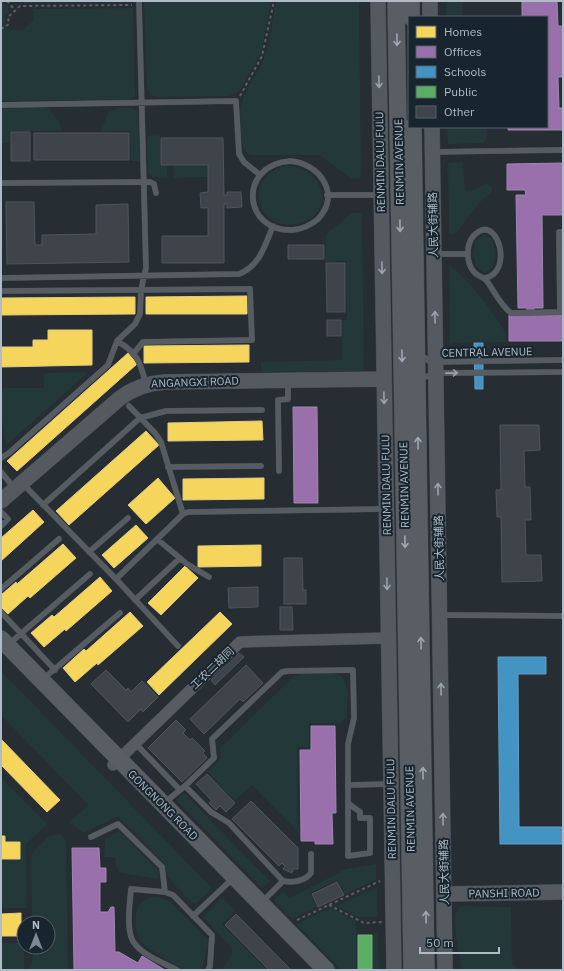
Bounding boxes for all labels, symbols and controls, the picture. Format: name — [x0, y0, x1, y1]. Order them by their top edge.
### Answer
legend — [408, 16, 548, 128]
text: Homes — [444, 24, 482, 39]
one-way arrow — [393, 33, 400, 46]
text: Offices — [444, 44, 482, 59]
text: Schools — [444, 64, 487, 79]
one-way arrow — [375, 75, 383, 88]
text: Public — [444, 84, 477, 99]
text: Other — [444, 104, 475, 119]
street label: RENMIN DALU FULU — [372, 112, 388, 212]
street label: RENMIN AVENUE — [391, 119, 407, 205]
street label: 人民大街辅路 — [425, 192, 441, 258]
one-way arrow — [396, 219, 404, 232]
one-way arrow — [378, 261, 386, 274]
one-way arrow — [431, 311, 439, 324]
street label: CENTRAL AVENUE — [441, 344, 533, 360]
one-way arrow — [398, 349, 406, 362]
one-way arrow — [445, 369, 458, 377]
street label: ANGANGXI ROAD — [151, 373, 239, 391]
one-way arrow — [380, 391, 388, 404]
street label: RENMIN DALU FULU — [378, 435, 394, 535]
one-way arrow — [414, 437, 422, 450]
street label: RENMIN AVENUE — [396, 442, 412, 528]
one-way arrow — [434, 483, 442, 496]
street label: 人民大街辅路 — [431, 515, 447, 581]
one-way arrow — [401, 535, 409, 548]
one-way arrow — [383, 577, 391, 590]
one-way arrow — [417, 637, 425, 650]
street label: 工农二胡同 — [187, 644, 237, 692]
one-way arrow — [437, 683, 445, 696]
street label: RENMIN DALU FULU — [383, 759, 399, 859]
street label: RENMIN AVENUE — [402, 766, 418, 852]
street label: GONGNONG ROAD — [125, 767, 201, 843]
one-way arrow — [419, 767, 427, 780]
one-way arrow — [439, 813, 447, 826]
street label: 人民大街辅路 — [436, 839, 452, 905]
street label: PANSHI ROAD — [468, 885, 540, 901]
one-way arrow — [422, 911, 430, 924]
north arrow — [16, 915, 56, 955]
text: N — [32, 918, 40, 932]
scale bar — [420, 929, 499, 955]
text: 50 m — [426, 935, 454, 950]

